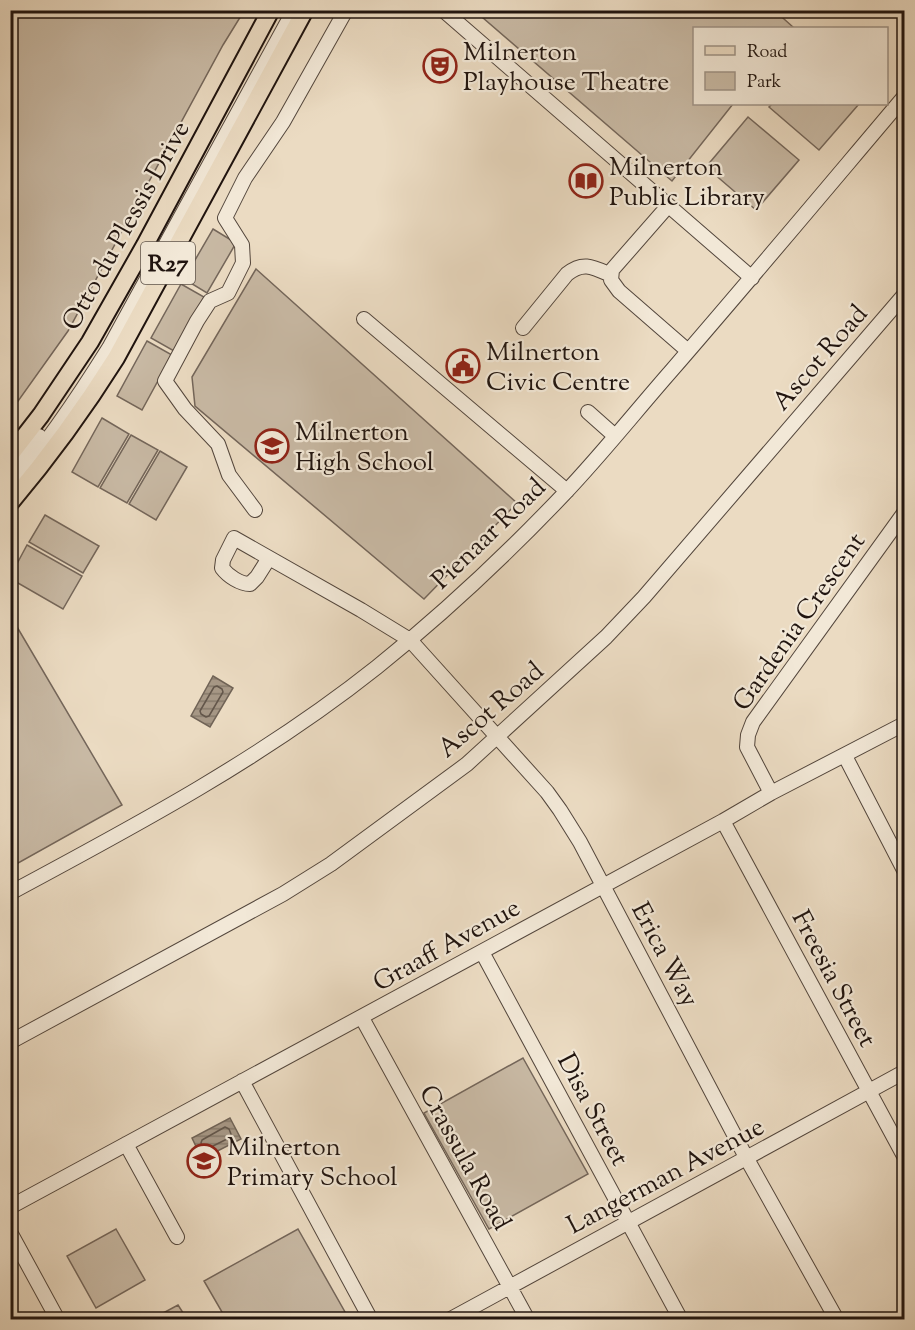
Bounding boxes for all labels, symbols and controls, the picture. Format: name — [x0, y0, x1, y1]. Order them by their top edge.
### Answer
legend — [693, 27, 888, 105]
place label: Milnerton Playhouse Theatre — [463, 35, 669, 102]
text: Road — [747, 40, 787, 66]
theatre icon: Milnerton Playhouse Theatre — [422, 48, 458, 84]
text: Park — [747, 70, 782, 96]
street label: Otto du Plessis Drive — [54, 115, 200, 338]
place label: Milnerton Public Library — [609, 150, 765, 217]
library icon: Milnerton Public Library — [568, 163, 604, 199]
road number: R27 — [141, 242, 195, 284]
street label: Ascot Road — [764, 297, 878, 420]
place label: Milnerton Civic Centre — [486, 335, 630, 402]
public building icon: Milnerton Civic Centre — [445, 348, 481, 384]
place label: Milnerton High School — [295, 415, 434, 482]
school or university icon: Milnerton High School — [254, 428, 290, 464]
street label: Pienaar Road — [424, 470, 555, 599]
street label: Gardenia Crescent — [725, 526, 875, 719]
street label: Ascot Road — [430, 654, 553, 768]
street label: Graaff Avenue — [367, 890, 528, 1002]
street label: Erica Way — [621, 896, 707, 1014]
street label: Freesia Street — [781, 904, 884, 1054]
street label: Disa Street — [547, 1047, 637, 1173]
street label: Crassula Road — [409, 1079, 519, 1238]
street label: Langerman Avenue — [561, 1110, 771, 1245]
place label: Milnerton Primary School — [227, 1130, 397, 1197]
school or university icon: Milnerton Primary School — [186, 1143, 222, 1179]

